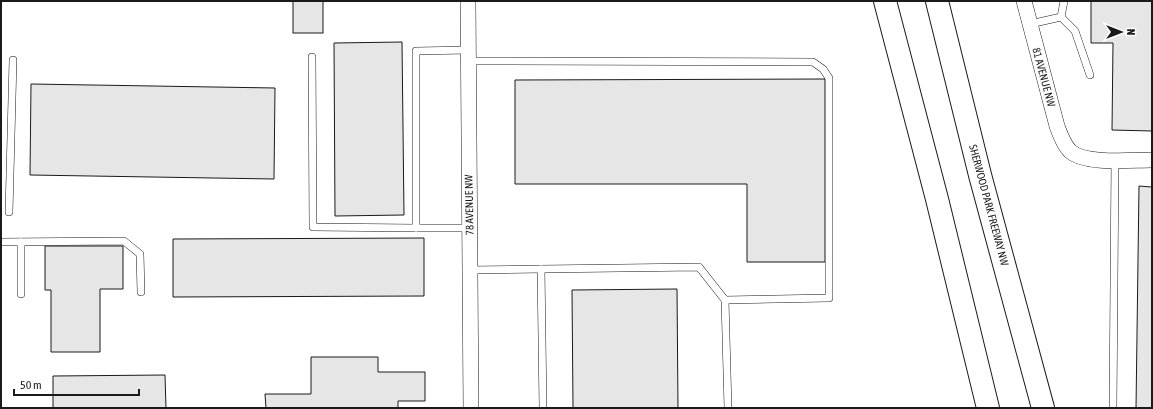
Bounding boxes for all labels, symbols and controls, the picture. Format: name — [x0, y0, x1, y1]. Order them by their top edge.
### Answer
north arrow — [1101, 12, 1141, 52]
text: N — [1125, 29, 1137, 35]
street label: 81 AVENUE NW — [1030, 46, 1058, 108]
street label: SHERWOOD PARK FREEWAY NW — [967, 143, 1011, 267]
street label: 78 AVENUE NW — [462, 175, 476, 235]
scale bar — [14, 371, 139, 397]
text: 50 m — [20, 378, 42, 392]

